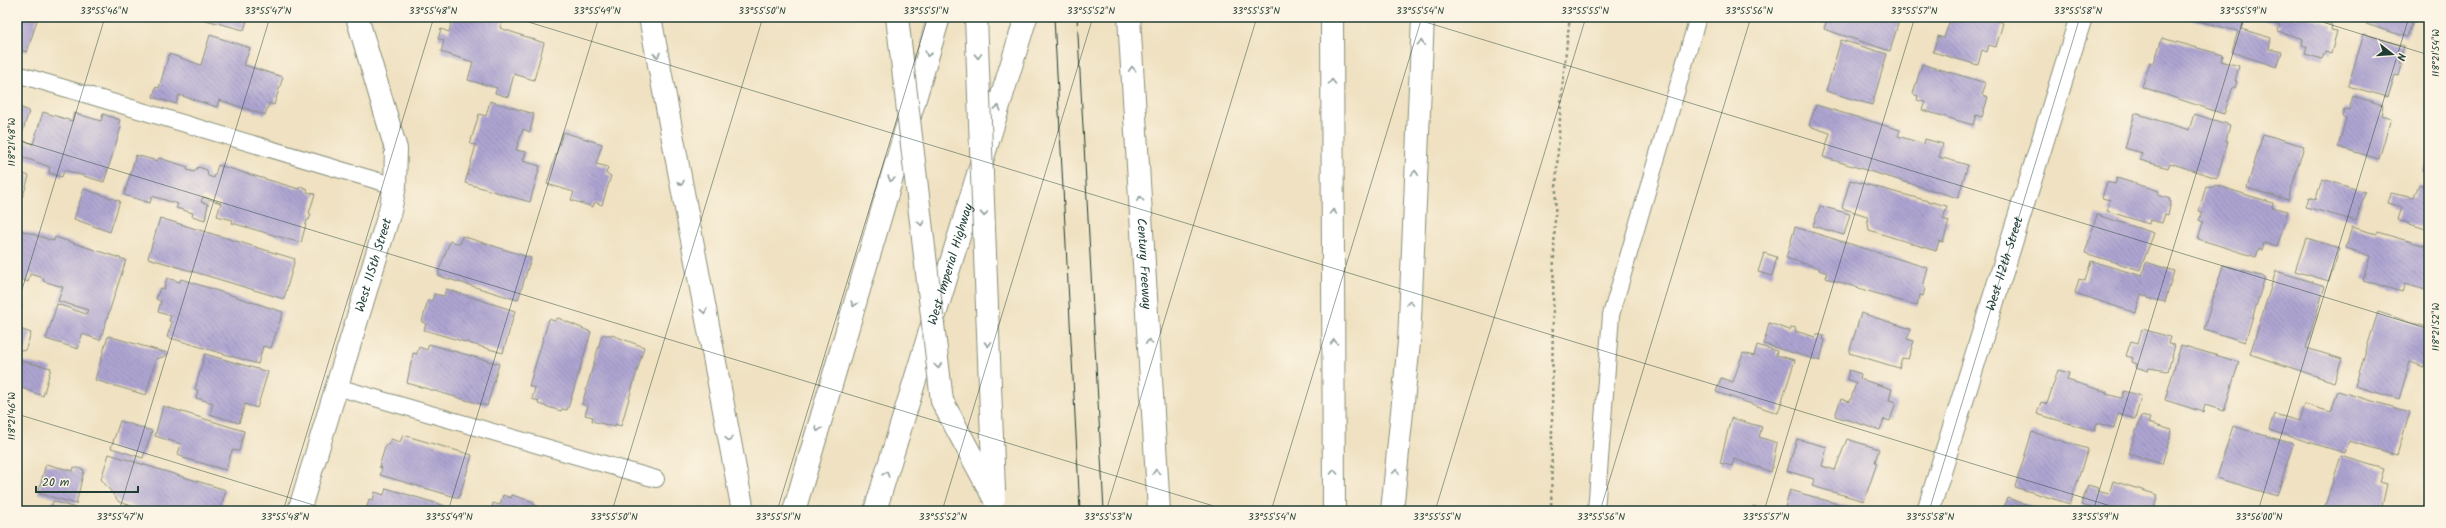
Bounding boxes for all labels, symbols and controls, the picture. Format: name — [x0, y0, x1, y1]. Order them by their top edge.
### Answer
text: 33°55'46"N — [80, 3, 128, 19]
text: 33°55'47"N — [244, 3, 292, 19]
text: 33°55'48"N — [409, 3, 458, 19]
text: 33°55'49"N — [573, 3, 621, 19]
text: 33°55'50"N — [738, 3, 786, 19]
text: 33°55'51"N — [903, 3, 949, 19]
text: 33°55'52"N — [1067, 3, 1115, 19]
text: 33°55'53"N — [1232, 3, 1280, 19]
text: 33°55'54"N — [1396, 3, 1444, 19]
text: 33°55'55"N — [1561, 3, 1609, 19]
text: 33°55'56"N — [1725, 3, 1773, 19]
text: 33°55'57"N — [1890, 3, 1938, 19]
text: 33°55'58"N — [2054, 3, 2102, 19]
text: 33°55'59"N — [2219, 3, 2267, 19]
text: 118°21'54"W — [2428, 29, 2444, 77]
north arrow — [2372, 34, 2412, 74]
one-way arrow — [1417, 40, 1425, 46]
one-way arrow — [924, 51, 933, 58]
text: N — [2391, 51, 2410, 63]
one-way arrow — [652, 52, 661, 58]
one-way arrow — [973, 53, 982, 59]
one-way arrow — [1128, 66, 1137, 72]
one-way arrow — [1328, 79, 1336, 85]
one-way arrow — [993, 105, 1002, 112]
text: 118°21'48"W — [4, 117, 20, 166]
one-way arrow — [1411, 170, 1420, 176]
one-way arrow — [887, 175, 896, 182]
one-way arrow — [676, 180, 685, 186]
one-way arrow — [1136, 196, 1144, 202]
street label: West Imperial Highway — [922, 200, 979, 328]
one-way arrow — [1329, 209, 1337, 215]
one-way arrow — [979, 211, 988, 217]
street label: West 112th Street — [1980, 213, 2029, 313]
street label: West 115th Street — [349, 215, 398, 315]
street label: Century Freeway — [1131, 217, 1157, 311]
one-way arrow — [916, 219, 925, 226]
one-way arrow — [850, 300, 859, 307]
one-way arrow — [1406, 300, 1415, 306]
text: 118°21'52"W — [2428, 303, 2444, 351]
one-way arrow — [700, 308, 708, 314]
one-way arrow — [1144, 339, 1153, 345]
one-way arrow — [1330, 339, 1338, 345]
one-way arrow — [984, 341, 993, 347]
one-way arrow — [933, 362, 942, 369]
text: 118°21'46"W — [4, 392, 20, 440]
one-way arrow — [814, 425, 823, 432]
one-way arrow — [724, 436, 732, 442]
scale bar — [36, 468, 138, 494]
one-way arrow — [1152, 469, 1161, 475]
one-way arrow — [1330, 469, 1338, 475]
one-way arrow — [1391, 469, 1400, 475]
one-way arrow — [881, 470, 890, 477]
text: 20 m — [42, 473, 70, 492]
text: 33°55'47"N — [96, 509, 144, 525]
text: 33°55'48"N — [261, 509, 310, 525]
text: 33°55'49"N — [425, 509, 473, 525]
text: 33°55'50"N — [590, 509, 638, 525]
text: 33°55'51"N — [755, 509, 801, 525]
text: 33°55'52"N — [919, 509, 967, 525]
text: 33°55'53"N — [1084, 509, 1132, 525]
text: 33°55'54"N — [1248, 509, 1296, 525]
text: 33°55'55"N — [1413, 509, 1461, 525]
text: 33°55'56"N — [1577, 509, 1625, 525]
text: 33°55'57"N — [1742, 509, 1790, 525]
text: 33°55'58"N — [1906, 509, 1954, 525]
text: 33°55'59"N — [2071, 509, 2119, 525]
text: 33°56'00"N — [2235, 509, 2283, 525]

